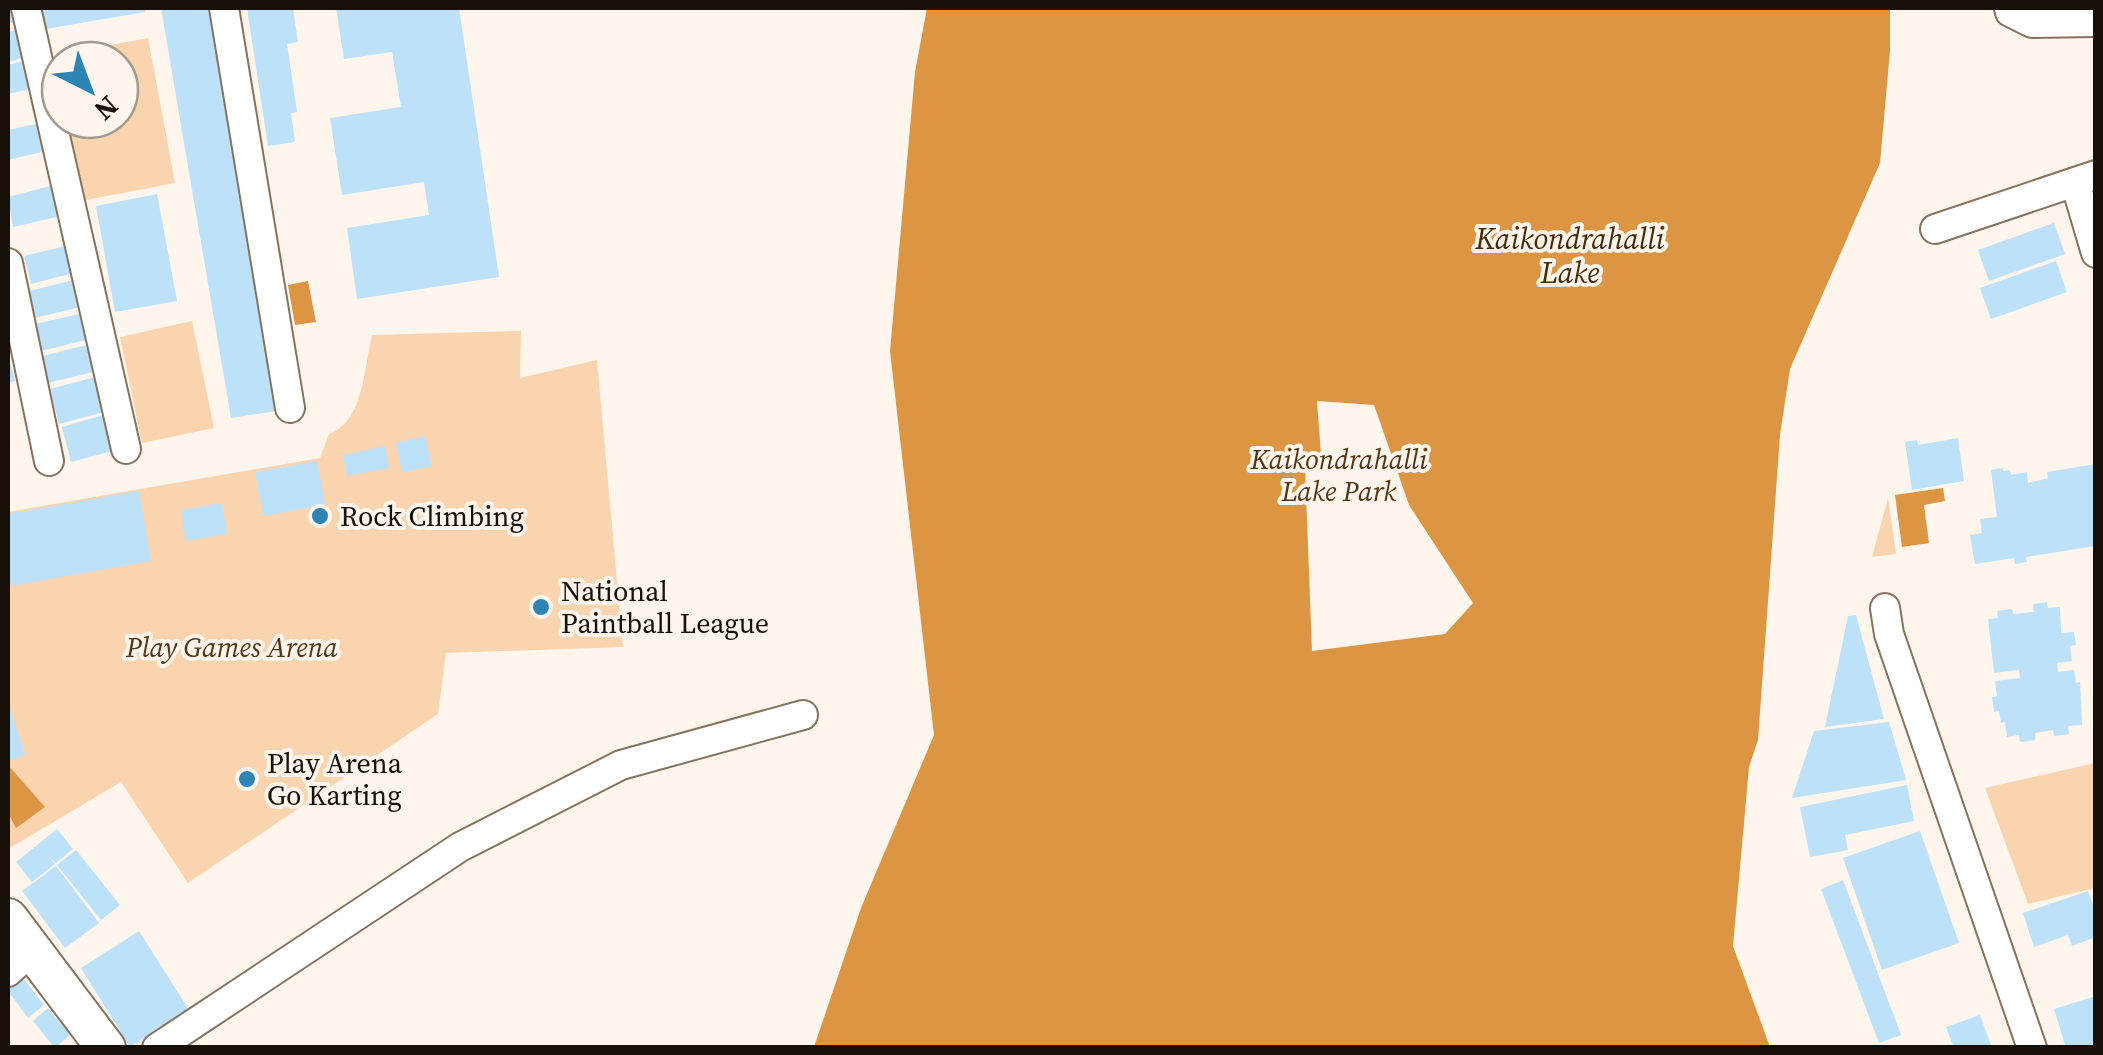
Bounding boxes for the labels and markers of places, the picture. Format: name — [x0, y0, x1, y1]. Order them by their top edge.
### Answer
place label: Rock Climbing — [340, 497, 524, 535]
marker: Rock Climbing — [309, 505, 331, 527]
place label: National Paintball League — [561, 572, 769, 642]
marker: National Paintball League — [530, 596, 552, 618]
place label: Play Arena Go Karting — [267, 744, 403, 814]
marker: Play Arena Go Karting — [236, 768, 258, 790]

